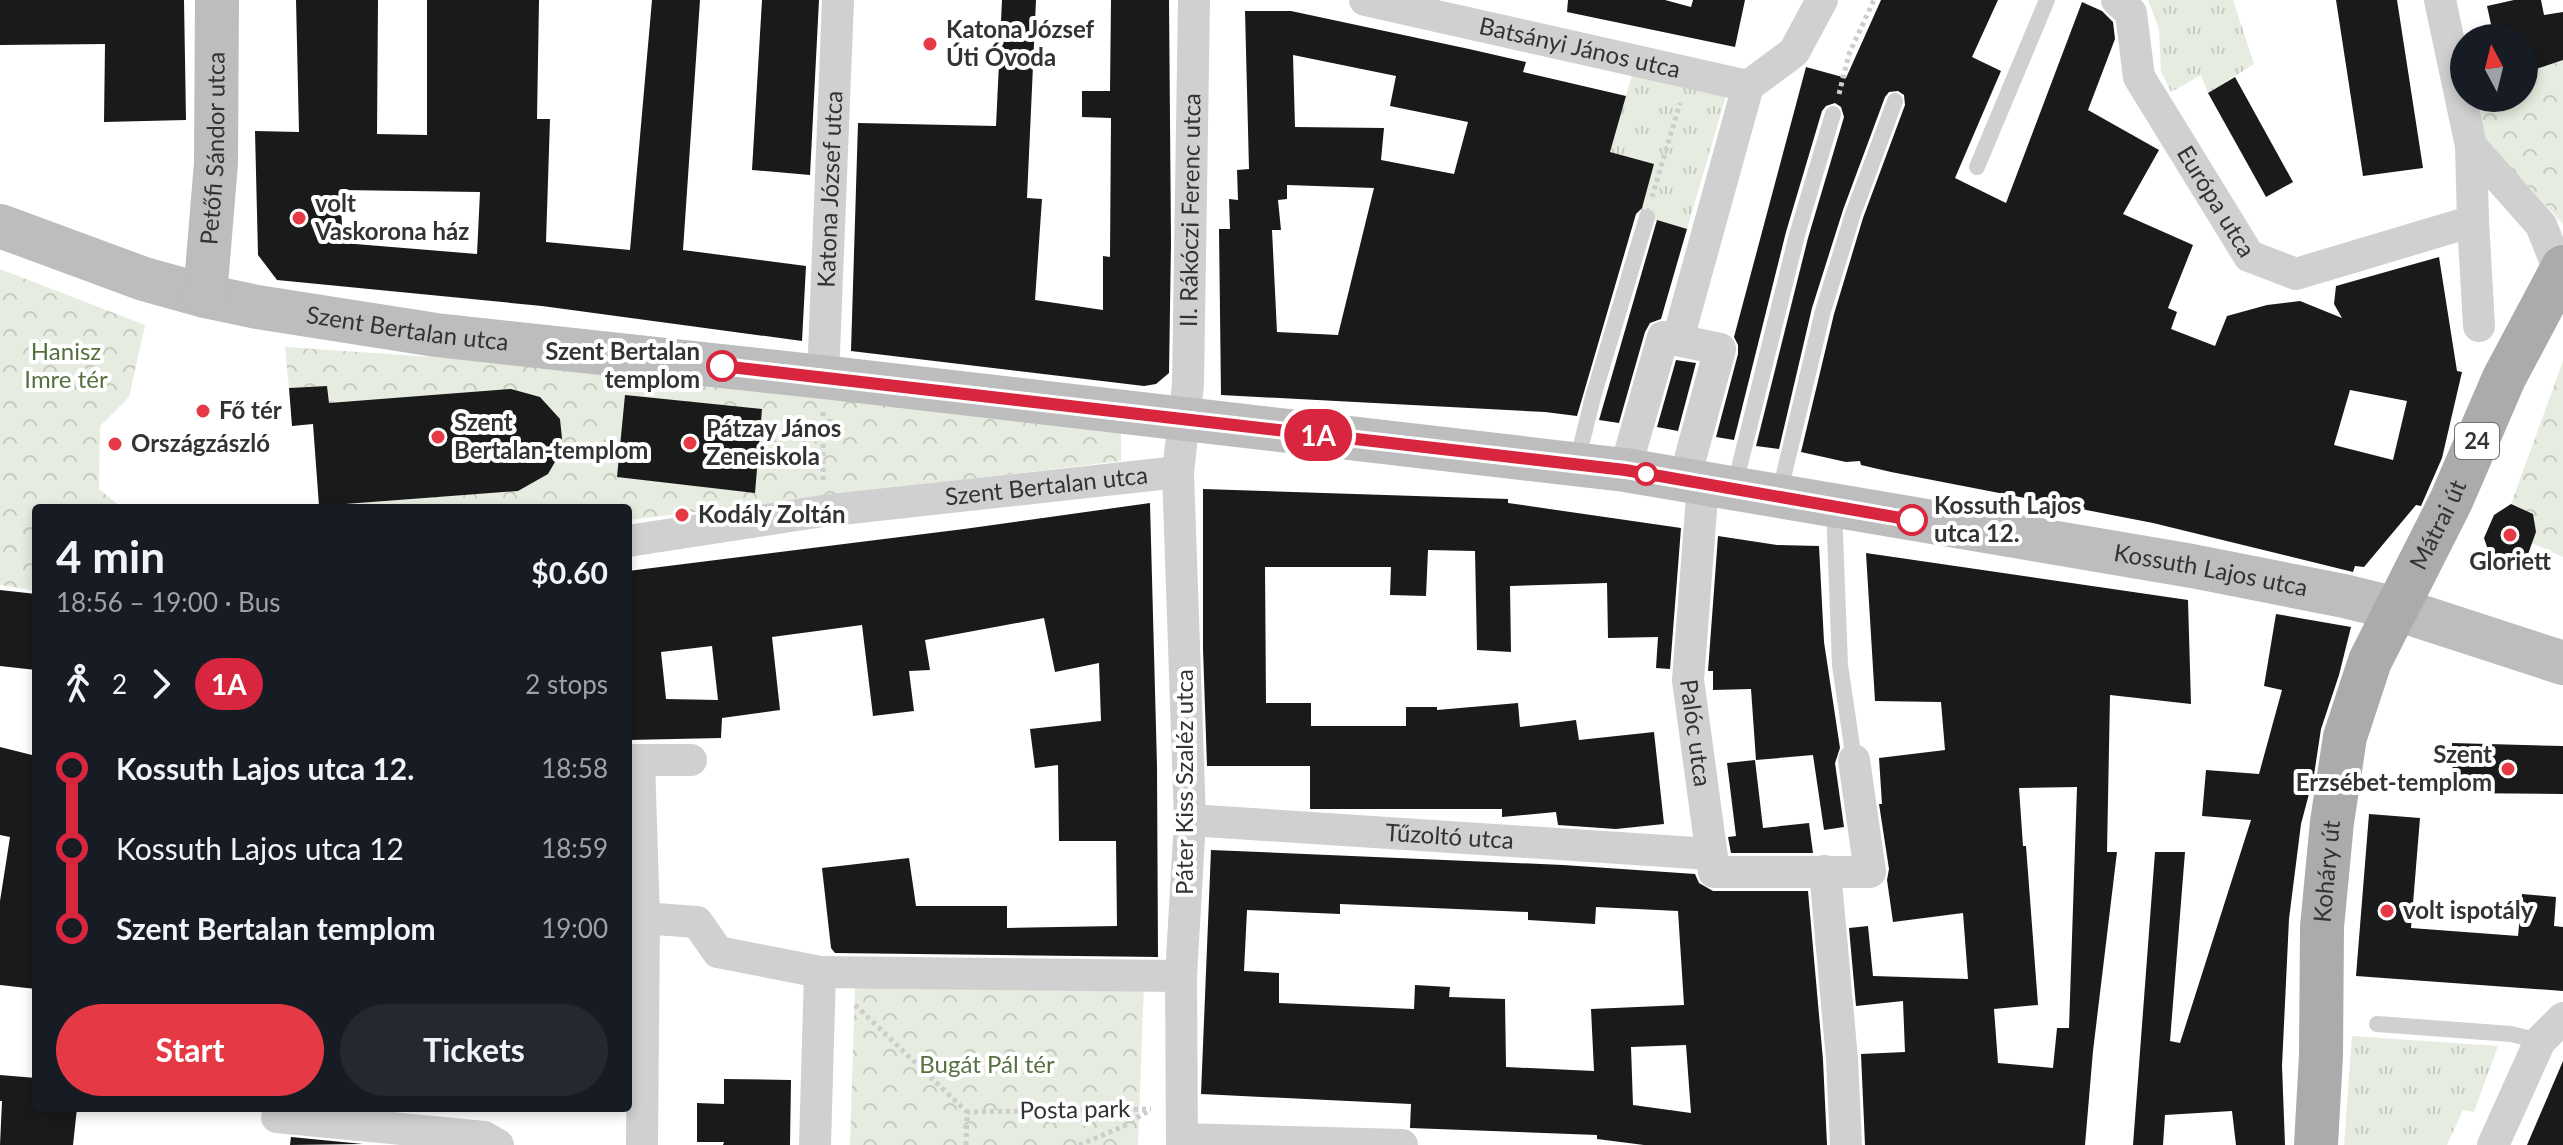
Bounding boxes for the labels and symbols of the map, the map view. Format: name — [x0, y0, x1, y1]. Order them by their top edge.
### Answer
street label: Batsányi János utca — [1477, 10, 1683, 83]
place label: Katona József Úti Óvoda — [946, 14, 1095, 71]
north arrow — [2450, 24, 2538, 112]
marker: Katona József Úti Óvoda — [921, 35, 939, 53]
street label: Petőfi Sándor utca — [193, 52, 230, 246]
street label: Katona József utca — [811, 90, 847, 288]
street label: II. Rákóczi Ferenc utca — [1173, 93, 1206, 327]
street label: Európa utca — [2172, 140, 2262, 262]
place label: volt Vaskorona ház — [314, 188, 469, 245]
marker: volt Vaskorona ház — [290, 209, 308, 227]
street label: Szent Bertalan utca — [305, 299, 510, 356]
park label: Hanisz Imre tér — [24, 336, 108, 393]
place label: Szent Bertalan templom — [545, 336, 700, 393]
marker: Szent Bertalan templom — [707, 351, 737, 381]
place label: Fő tér — [219, 395, 282, 424]
marker: Fő tér — [194, 402, 212, 420]
place label: Szent Bertalan-templom — [454, 407, 648, 464]
line badge: 1A — [1282, 409, 1354, 461]
place label: Pátzay János Zeneiskola — [706, 413, 841, 470]
road number: 24 — [2455, 423, 2499, 459]
place label: Országzászló — [131, 428, 270, 457]
marker: Szent Bertalan-templom — [429, 428, 447, 446]
marker: Pátzay János Zeneiskola — [681, 434, 699, 452]
marker: Országzászló — [106, 435, 124, 453]
street label: Szent Bertalan utca — [943, 459, 1149, 511]
unlabelled marker — [1635, 463, 1657, 485]
street label: Mátrai út — [2403, 475, 2472, 574]
place label: Kossuth Lajos utca 12. — [1934, 490, 2081, 547]
place label: Kodály Zoltán — [698, 499, 845, 528]
marker: Kossuth Lajos utca 12. — [1897, 505, 1927, 535]
marker: Kodály Zoltán — [673, 506, 691, 524]
marker: Gloriett — [2501, 526, 2519, 544]
street label: Kossuth Lajos utca — [2112, 537, 2310, 601]
place label: Gloriett — [2469, 546, 2551, 575]
street label: Páter Kiss Szaléz utca — [1169, 669, 1198, 895]
street label: Palóc utca — [1675, 677, 1718, 788]
place label: Szent Erzsébet-templom — [2296, 739, 2492, 796]
marker: Szent Erzsébet-templom — [2499, 760, 2517, 778]
street label: Tűzoltó utca — [1384, 817, 1515, 854]
street label: Koháry út — [2307, 818, 2345, 924]
place label: volt ispotály — [2403, 895, 2534, 924]
marker: volt ispotály — [2378, 902, 2396, 920]
park label: Bugát Pál tér — [919, 1049, 1055, 1078]
street label: Posta park — [1019, 1093, 1131, 1124]

